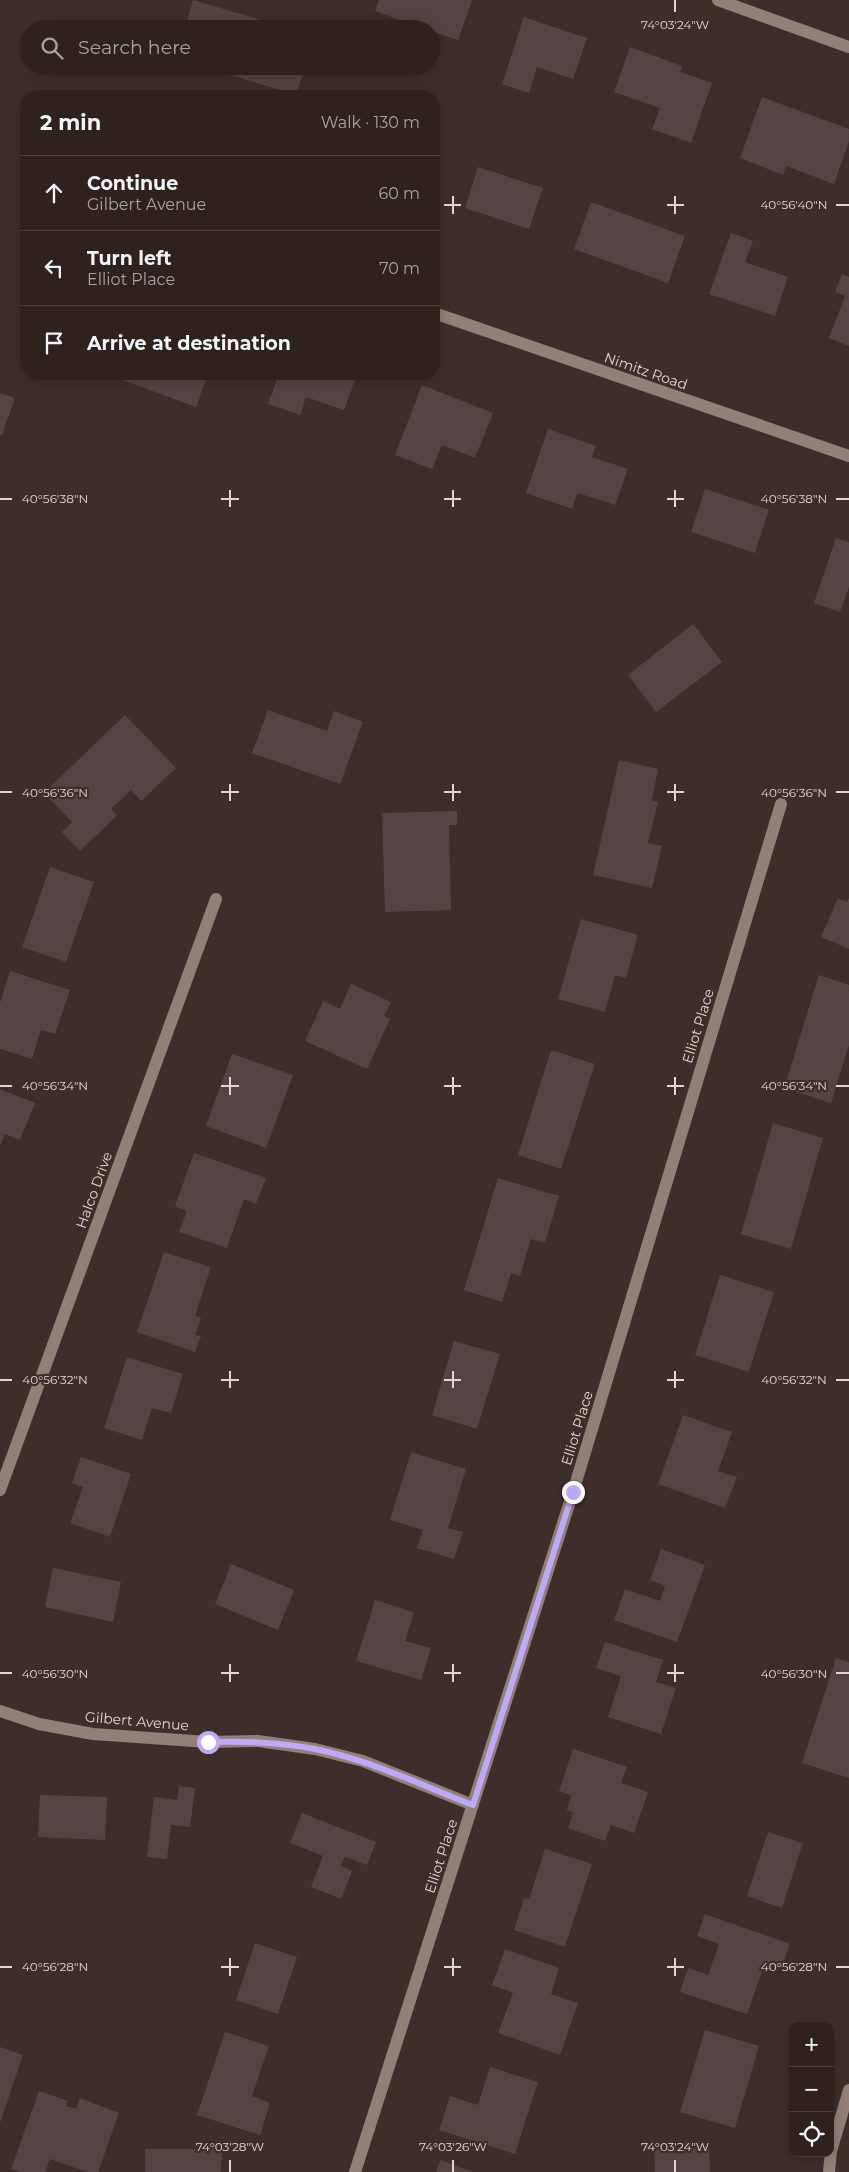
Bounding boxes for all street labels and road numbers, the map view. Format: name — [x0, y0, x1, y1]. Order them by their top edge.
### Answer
street label: Nimitz Road — [602, 348, 690, 394]
street label: Elliot Place — [678, 987, 718, 1065]
street label: Halco Drive — [72, 1149, 116, 1231]
street label: Elliot Place — [557, 1389, 597, 1467]
street label: Gilbert Avenue — [84, 1707, 190, 1735]
street label: Elliot Place — [421, 1817, 461, 1895]

